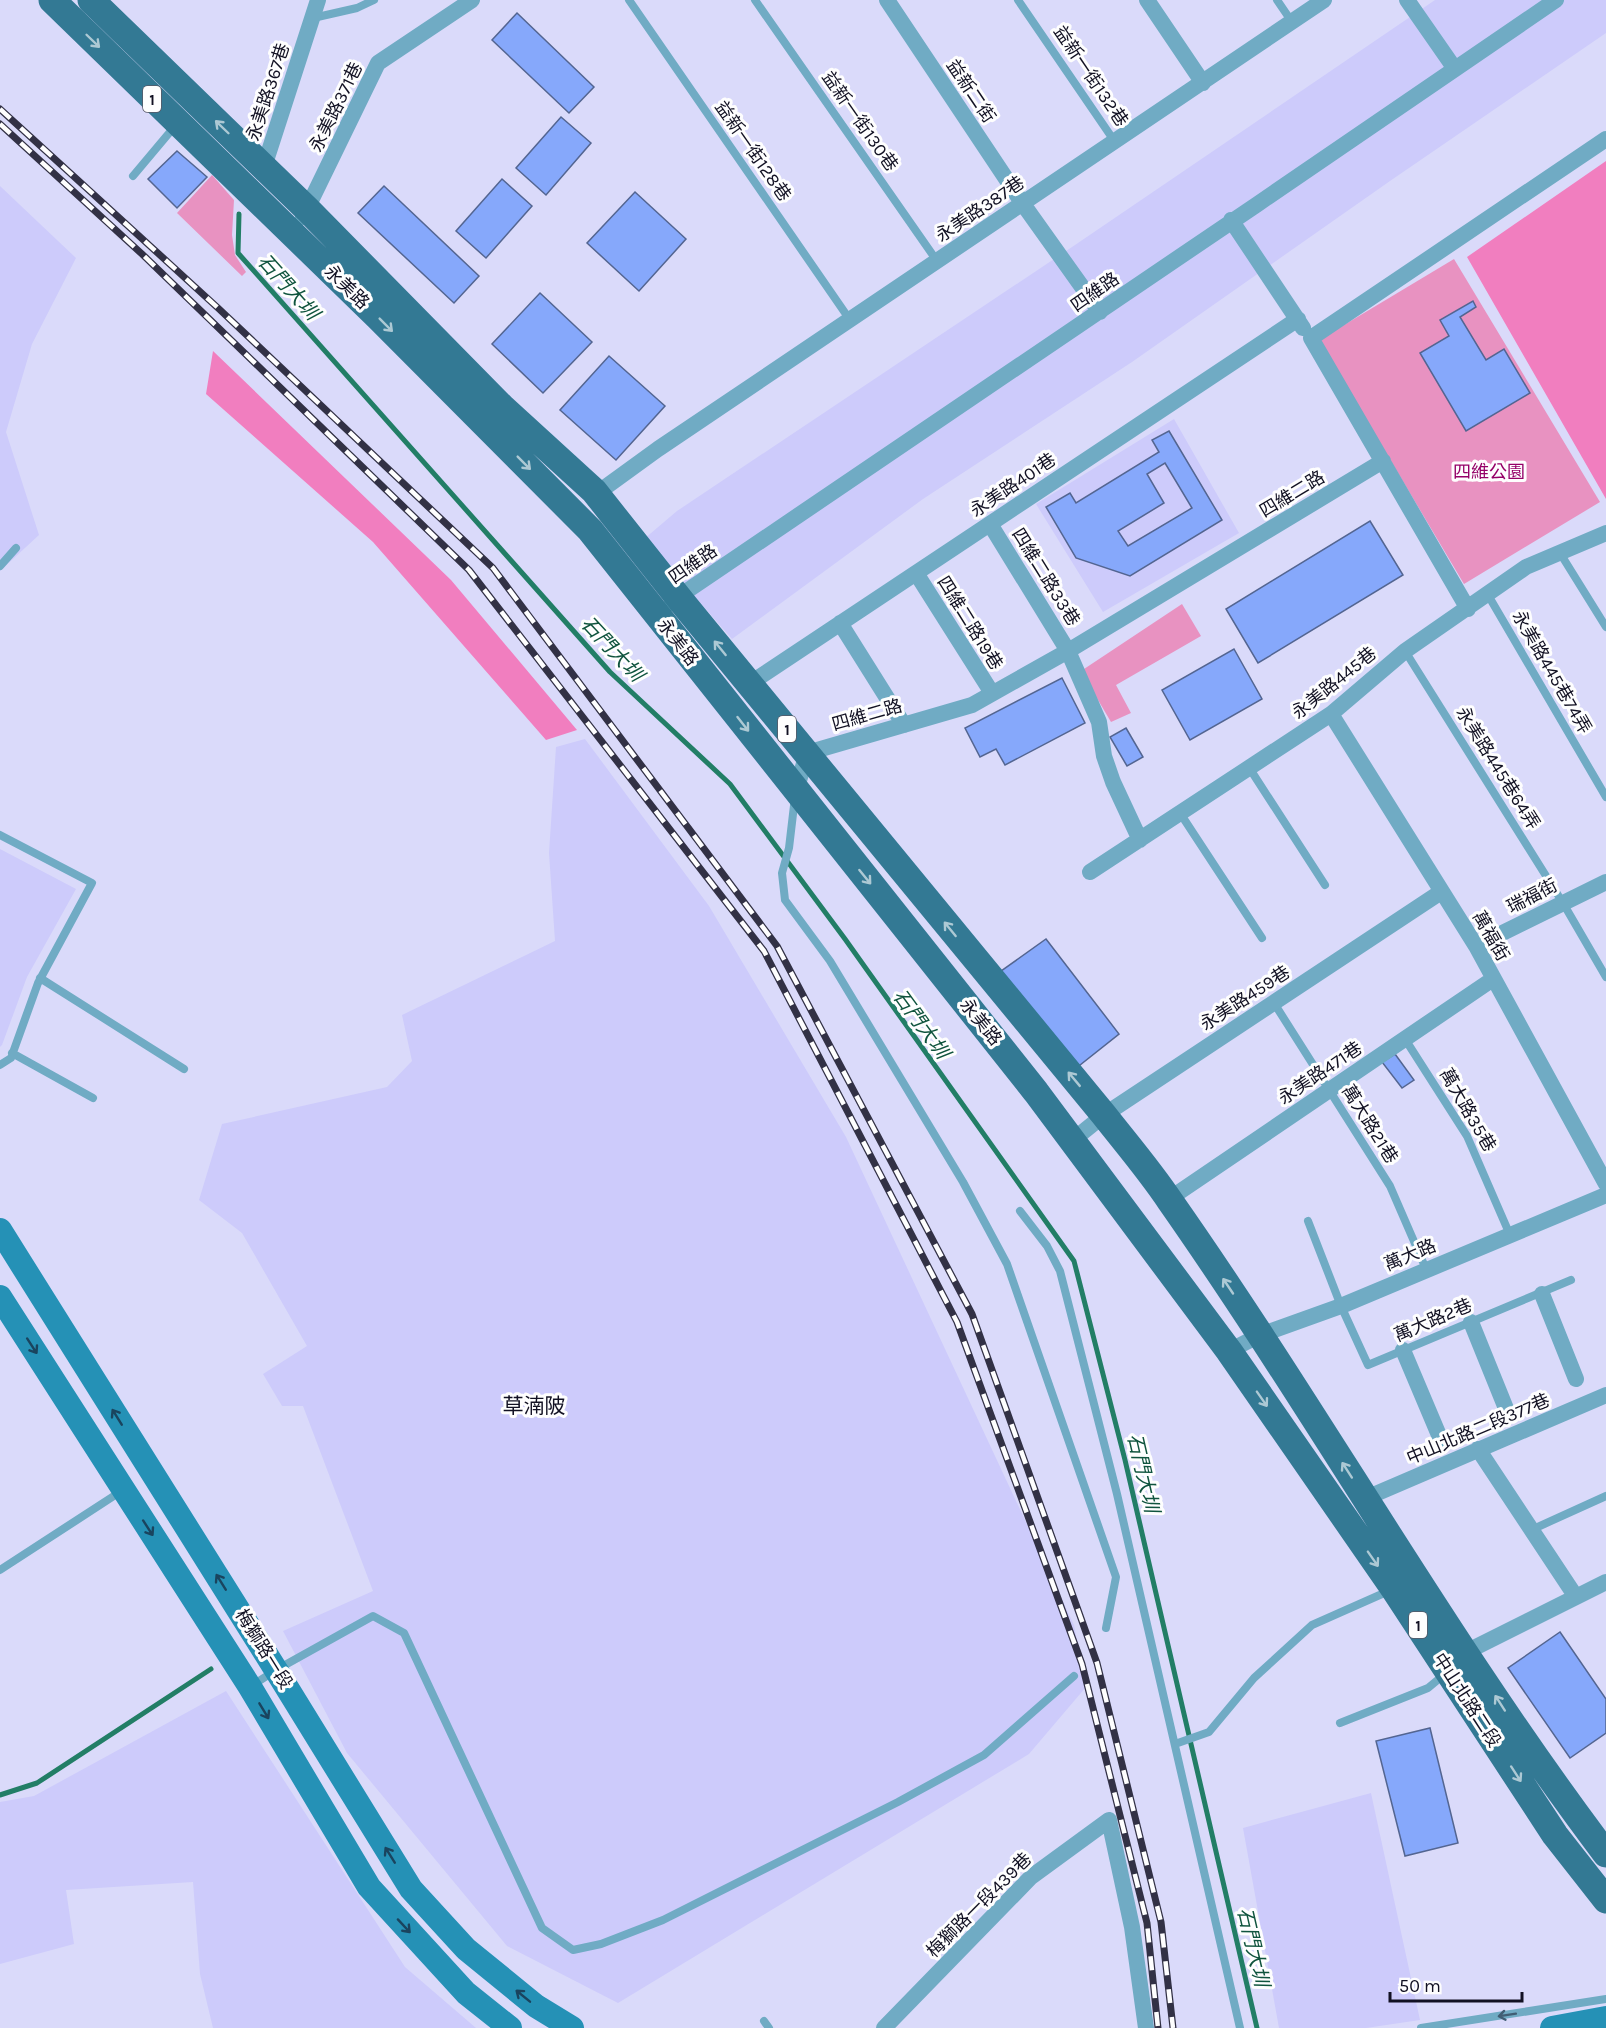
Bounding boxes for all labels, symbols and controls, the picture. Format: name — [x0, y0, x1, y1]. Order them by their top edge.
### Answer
street label: 益新一街132巷 — [1049, 21, 1133, 131]
one-way arrow — [86, 34, 101, 48]
street label: 永美路367巷 — [242, 40, 294, 144]
street label: 益新二街 — [942, 55, 1000, 127]
street label: 永美路371巷 — [305, 59, 367, 155]
street label: 益新一街130巷 — [817, 67, 903, 175]
road number: 1 — [143, 86, 161, 112]
street label: 益新一街128巷 — [710, 97, 796, 205]
one-way arrow — [214, 120, 229, 135]
street label: 永美路387巷 — [932, 171, 1028, 247]
water label: 石門大圳 — [253, 250, 325, 327]
street label: 永美路 — [320, 260, 374, 314]
street label: 四維路 — [1067, 268, 1123, 316]
one-way arrow — [378, 317, 393, 332]
street label: 永美路401巷 — [966, 448, 1060, 522]
one-way arrow — [516, 455, 531, 470]
park label: 四維公園 — [1453, 461, 1525, 483]
street label: 四維二路 — [1255, 466, 1329, 522]
street label: 四維二路33巷 — [1007, 524, 1085, 630]
street label: 四維路 — [665, 540, 721, 588]
street label: 四維二路19巷 — [932, 572, 1008, 674]
street label: 永美路445巷74弄 — [1508, 606, 1596, 738]
water label: 石門大圳 — [576, 612, 650, 688]
street label: 永美路 — [653, 614, 703, 670]
one-way arrow — [713, 641, 727, 656]
street label: 永美路445巷 — [1287, 642, 1381, 724]
street label: 四維二路 — [829, 695, 905, 735]
street label: 永美路445巷64弄 — [1451, 703, 1545, 833]
one-way arrow — [737, 716, 750, 732]
road number: 1 — [778, 716, 796, 742]
one-way arrow — [858, 869, 871, 885]
street label: 瑞福街 — [1503, 874, 1561, 918]
street label: 萬福街 — [1468, 907, 1514, 965]
one-way arrow — [944, 921, 957, 937]
street label: 永美路459巷 — [1196, 961, 1294, 1035]
water label: 石門大圳 — [888, 985, 956, 1066]
street label: 永美路 — [955, 994, 1007, 1050]
street label: 永美路471巷 — [1274, 1037, 1366, 1109]
street label: 萬大路35巷 — [1435, 1064, 1501, 1156]
one-way arrow — [1067, 1072, 1081, 1087]
street label: 萬大路21巷 — [1337, 1081, 1403, 1167]
street label: 萬大路 — [1381, 1234, 1439, 1276]
one-way arrow — [1222, 1279, 1234, 1295]
street label: 萬大路2巷 — [1391, 1294, 1475, 1346]
one-way arrow — [26, 1337, 38, 1354]
street label: 中山北路二段377巷 — [1403, 1389, 1553, 1469]
one-way arrow — [1256, 1390, 1268, 1407]
district label: 草湳陂 — [503, 1394, 566, 1418]
one-way arrow — [111, 1409, 123, 1426]
water label: 石門大圳 — [1123, 1431, 1164, 1517]
one-way arrow — [1341, 1462, 1353, 1478]
one-way arrow — [142, 1519, 154, 1536]
one-way arrow — [1367, 1550, 1379, 1567]
one-way arrow — [215, 1574, 227, 1591]
street label: 梅獅路一段 — [231, 1605, 297, 1693]
road number: 1 — [1409, 1612, 1427, 1638]
street label: 中山北路二段 — [1428, 1649, 1506, 1751]
one-way arrow — [1493, 1695, 1505, 1712]
one-way arrow — [258, 1702, 270, 1719]
one-way arrow — [1510, 1765, 1522, 1782]
one-way arrow — [384, 1847, 396, 1864]
street label: 梅獅路一段439巷 — [922, 1848, 1036, 1962]
water label: 石門大圳 — [1233, 1905, 1274, 1991]
one-way arrow — [397, 1918, 411, 1933]
scale bar — [1390, 1965, 1522, 2003]
text: 50 m — [1399, 1975, 1441, 1997]
one-way arrow — [516, 1989, 531, 2003]
one-way arrow — [1497, 2009, 1517, 2020]

